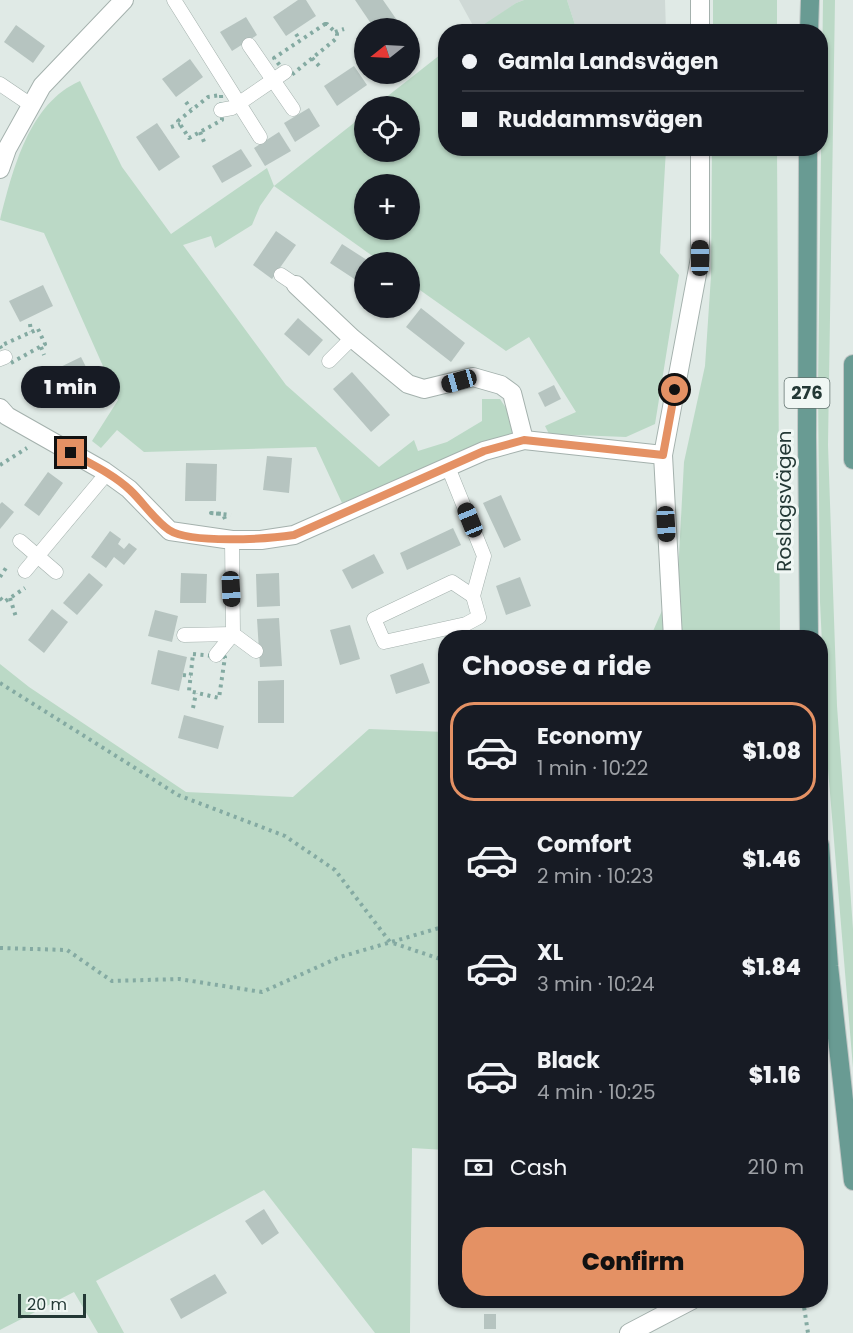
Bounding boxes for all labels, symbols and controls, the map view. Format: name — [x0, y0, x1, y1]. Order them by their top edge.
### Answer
north arrow — [354, 18, 420, 84]
map controls — [354, 18, 420, 318]
text: Gamla Landsvägen — [498, 46, 719, 77]
button: locate — [354, 96, 420, 162]
text: Ruddammsvägen — [498, 104, 703, 135]
button: + — [354, 174, 420, 240]
car — [691, 240, 709, 276]
button: − — [354, 252, 420, 318]
callout: 1 min — [22, 366, 121, 408]
car — [439, 367, 479, 395]
text: 1 min — [44, 373, 97, 401]
route start — [661, 376, 688, 403]
road number: 276 — [784, 378, 830, 408]
street label: Roslagsvägen — [770, 430, 798, 572]
route end — [57, 439, 84, 466]
car — [455, 500, 485, 540]
car — [656, 506, 676, 542]
car — [221, 571, 241, 607]
text: Choose a ride — [462, 647, 651, 684]
text: Economy — [537, 721, 642, 752]
icon: car — [465, 725, 519, 779]
text: $1.08 — [743, 736, 801, 767]
text: 1 min · 10:22 — [537, 754, 648, 782]
text: Comfort — [537, 829, 631, 860]
icon: car — [465, 833, 519, 887]
text: $1.46 — [742, 844, 801, 875]
text: 2 min · 10:23 — [537, 862, 654, 890]
text: XL — [537, 937, 563, 968]
icon: car — [465, 941, 519, 995]
text: $1.84 — [742, 952, 801, 983]
text: 3 min · 10:24 — [537, 970, 655, 998]
text: Black — [537, 1045, 600, 1076]
icon: car — [465, 1049, 519, 1103]
text: $1.16 — [749, 1060, 801, 1091]
text: 4 min · 10:25 — [537, 1078, 655, 1106]
icon: cash — [462, 1151, 495, 1184]
text: Cash — [510, 1152, 567, 1183]
text: 210 m — [748, 1153, 804, 1181]
button: Confirm — [462, 1227, 804, 1296]
scale bar — [18, 1291, 86, 1318]
text: 20 m — [27, 1293, 67, 1316]

